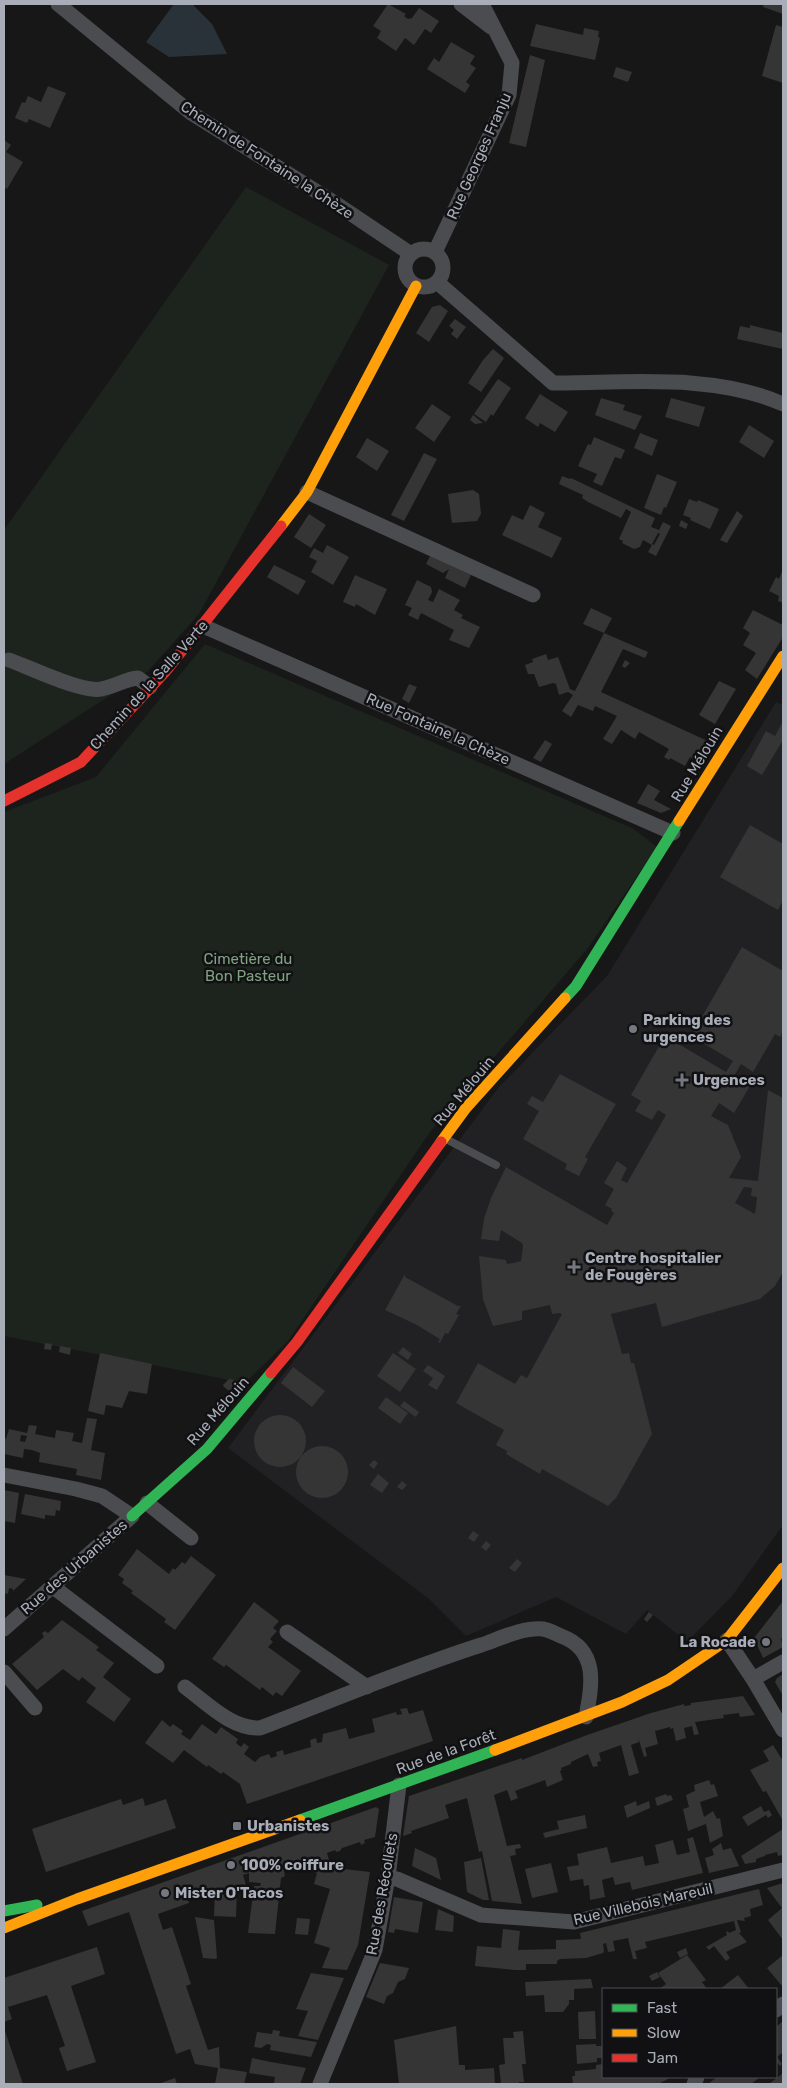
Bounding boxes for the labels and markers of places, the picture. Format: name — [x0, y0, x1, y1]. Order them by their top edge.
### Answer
place label: Parking des urgences — [643, 1011, 731, 1046]
marker: Parking des urgences — [627, 1023, 639, 1035]
place label: Urgences — [693, 1071, 765, 1089]
marker: Urgences — [675, 1073, 689, 1087]
place label: Centre hospitalier de Fougères — [585, 1249, 721, 1284]
marker: Centre hospitalier de Fougères — [567, 1260, 581, 1274]
place label: La Rocade — [679, 1633, 756, 1651]
marker: La Rocade — [760, 1636, 772, 1648]
place label: Urbanistes — [247, 1817, 329, 1835]
marker: Urbanistes — [231, 1820, 243, 1832]
place label: 100% coiffure — [241, 1856, 344, 1874]
marker: 100% coiffure — [225, 1859, 237, 1871]
place label: Mister O'Tacos — [175, 1884, 283, 1902]
marker: Mister O'Tacos — [159, 1887, 171, 1899]

